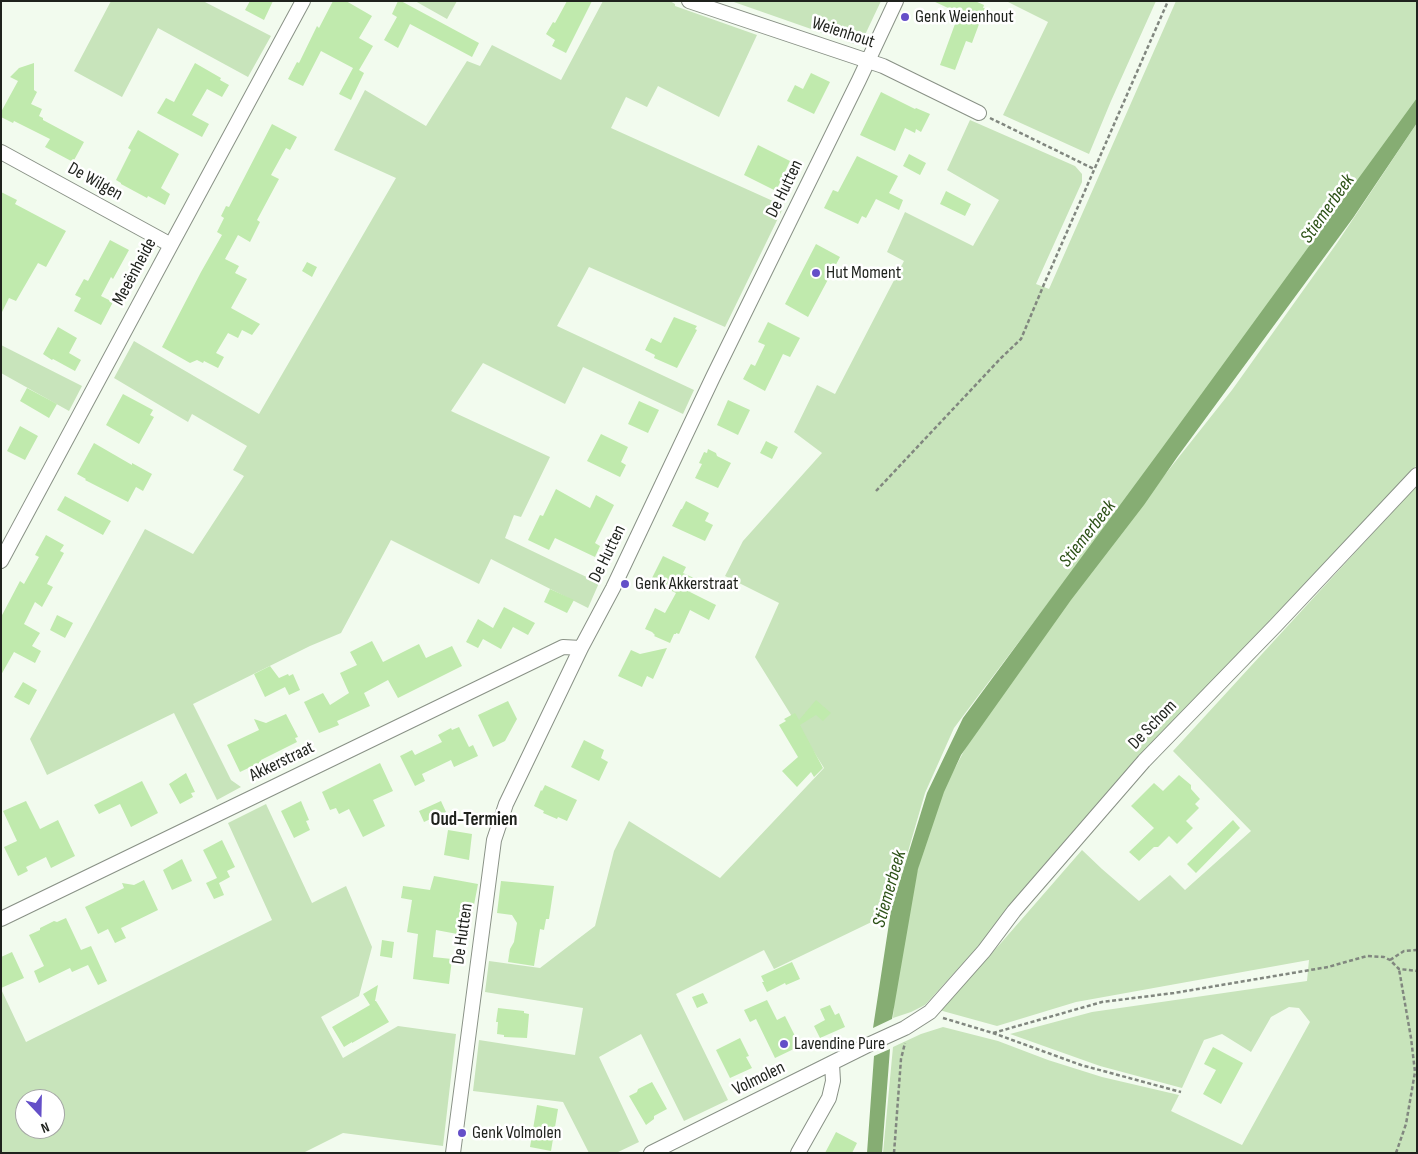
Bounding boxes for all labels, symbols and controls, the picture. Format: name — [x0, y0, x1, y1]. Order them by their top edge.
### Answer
place label: Genk Weienhout — [915, 6, 1014, 28]
marker: Genk Weienhout — [899, 11, 911, 23]
street label: Weienhout — [809, 13, 877, 53]
street label: De Hutten — [762, 157, 808, 221]
street label: De Wilgen — [64, 158, 126, 206]
water label: Stiemerbeek — [1296, 170, 1360, 248]
street label: Meeënheide — [108, 235, 162, 309]
place label: Hut Moment — [826, 262, 901, 284]
marker: Hut Moment — [810, 267, 822, 279]
water label: Stiemerbeek — [1055, 496, 1121, 572]
street label: De Hutten — [585, 522, 631, 586]
place label: Genk Akkerstraat — [635, 573, 738, 595]
marker: Genk Akkerstraat — [619, 578, 631, 590]
street label: De Schom — [1124, 696, 1182, 754]
street label: Akkerstraat — [246, 737, 318, 787]
district label: Oud-Termien — [431, 809, 517, 831]
water label: Stiemerbeek — [868, 848, 912, 930]
street label: De Hutten — [448, 902, 478, 966]
place label: Lavendine Pure — [794, 1033, 885, 1055]
marker: Lavendine Pure — [778, 1038, 790, 1050]
street label: Volmolen — [729, 1057, 789, 1101]
north arrow — [15, 1089, 65, 1139]
text: N — [39, 1118, 52, 1137]
place label: Genk Volmolen — [472, 1122, 561, 1144]
marker: Genk Volmolen — [456, 1127, 468, 1139]

